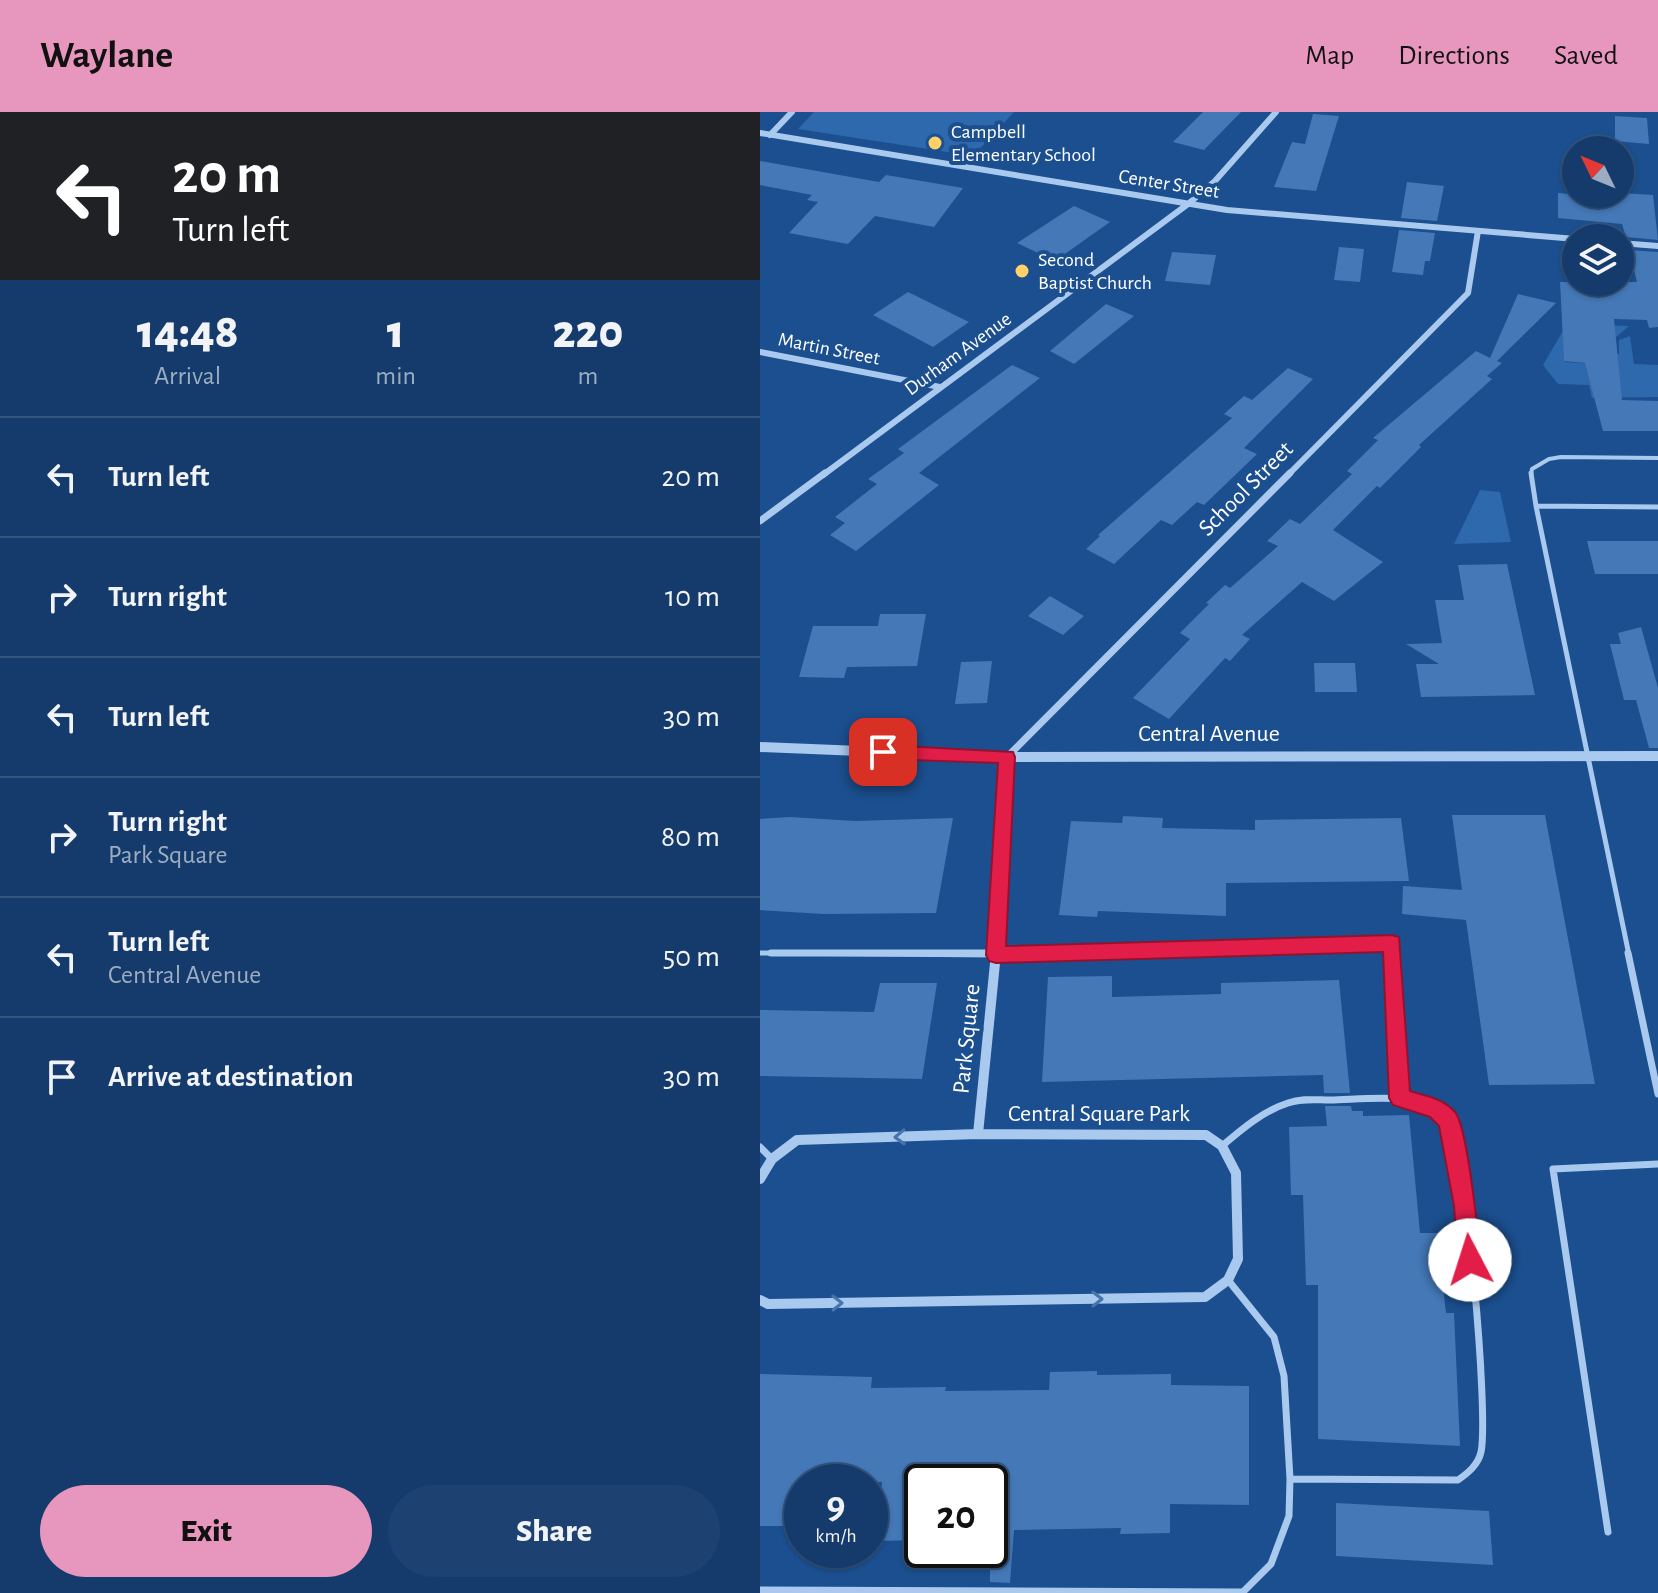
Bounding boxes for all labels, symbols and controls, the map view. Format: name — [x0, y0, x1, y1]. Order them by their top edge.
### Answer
text: Waylane — [40, 37, 173, 75]
text: Map — [1305, 42, 1354, 70]
text: Directions — [1398, 42, 1510, 70]
text: Saved — [1554, 42, 1618, 70]
place label: Campbell Elementary School — [951, 122, 1096, 165]
marker: Campbell Elementary School — [926, 134, 944, 152]
north arrow — [1562, 136, 1634, 208]
map controls — [1562, 136, 1634, 296]
icon: left — [40, 144, 144, 248]
text: 20 m — [172, 147, 281, 203]
street label: Center Street — [1117, 166, 1221, 202]
text: Turn left — [172, 212, 289, 248]
button: layers — [1562, 224, 1634, 296]
place label: Second Baptist Church — [1038, 250, 1152, 293]
marker: Second Baptist Church — [1013, 262, 1031, 280]
text: 14:48 — [137, 309, 239, 357]
text: 1 — [387, 309, 404, 357]
text: 220 — [553, 309, 623, 357]
street label: Durham Avenue — [901, 309, 1015, 399]
street label: Martin Street — [777, 329, 882, 369]
text: Arrival — [154, 363, 221, 389]
text: min — [375, 363, 416, 389]
text: m — [578, 363, 598, 389]
street label: School Street — [1194, 437, 1298, 541]
icon: left — [40, 455, 84, 499]
text: Turn left — [108, 462, 209, 492]
text: 20 m — [662, 462, 720, 492]
icon: right — [40, 575, 84, 619]
text: Turn right — [108, 582, 227, 612]
text: 10 m — [665, 582, 720, 612]
icon: left — [40, 695, 84, 739]
text: Turn left — [108, 702, 209, 732]
text: 30 m — [663, 702, 720, 732]
pin — [849, 718, 917, 786]
street label: Central Avenue — [1138, 722, 1280, 746]
icon: arrive — [861, 730, 905, 774]
text: Turn right — [108, 807, 227, 837]
icon: right — [40, 815, 84, 859]
text: 80 m — [661, 822, 720, 852]
text: Park Square — [108, 842, 228, 868]
text: Turn left — [108, 927, 209, 957]
icon: left — [40, 935, 84, 979]
text: 50 m — [663, 942, 720, 972]
text: Central Avenue — [108, 962, 261, 988]
street label: Park Square — [949, 983, 985, 1095]
icon: arrive — [40, 1055, 84, 1099]
text: Arrive at destination — [108, 1062, 354, 1092]
text: 30 m — [663, 1062, 720, 1092]
street label: Central Square Park — [1008, 1102, 1190, 1126]
one-way arrow — [893, 1128, 906, 1145]
position arrow — [1428, 1218, 1512, 1302]
one-way arrow — [1091, 1290, 1104, 1308]
one-way arrow — [831, 1294, 844, 1311]
speed limit sign: 20 — [904, 1464, 1008, 1568]
button: Exit — [40, 1485, 372, 1577]
button: Share — [388, 1485, 720, 1577]
text: 9 — [826, 1486, 846, 1526]
text: km/h — [815, 1526, 857, 1546]

